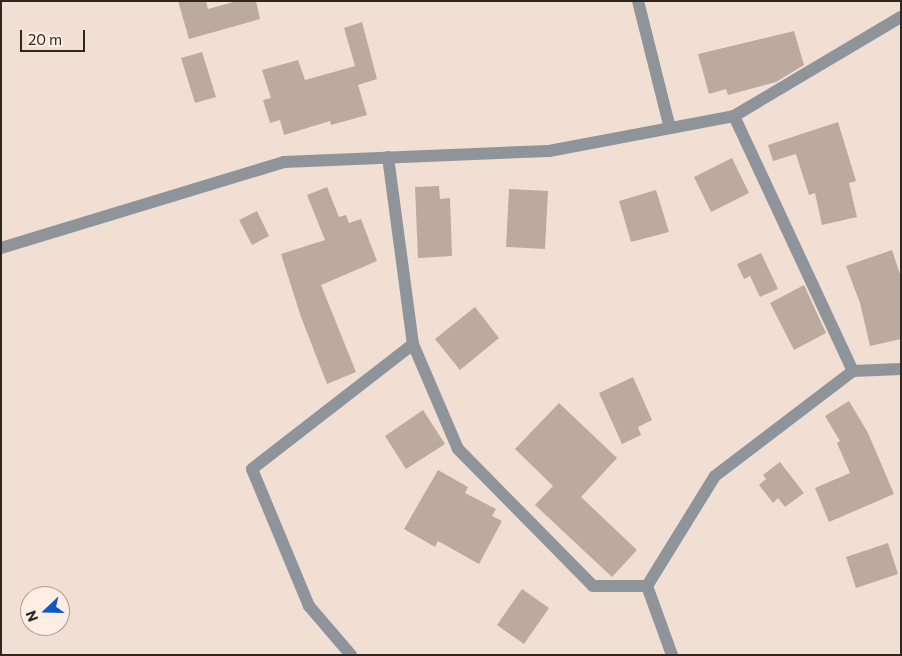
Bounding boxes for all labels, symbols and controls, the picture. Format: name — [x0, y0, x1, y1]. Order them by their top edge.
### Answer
scale bar — [22, 20, 88, 52]
text: 20 m — [28, 30, 62, 48]
north arrow — [20, 586, 70, 636]
text: N — [22, 608, 41, 624]

